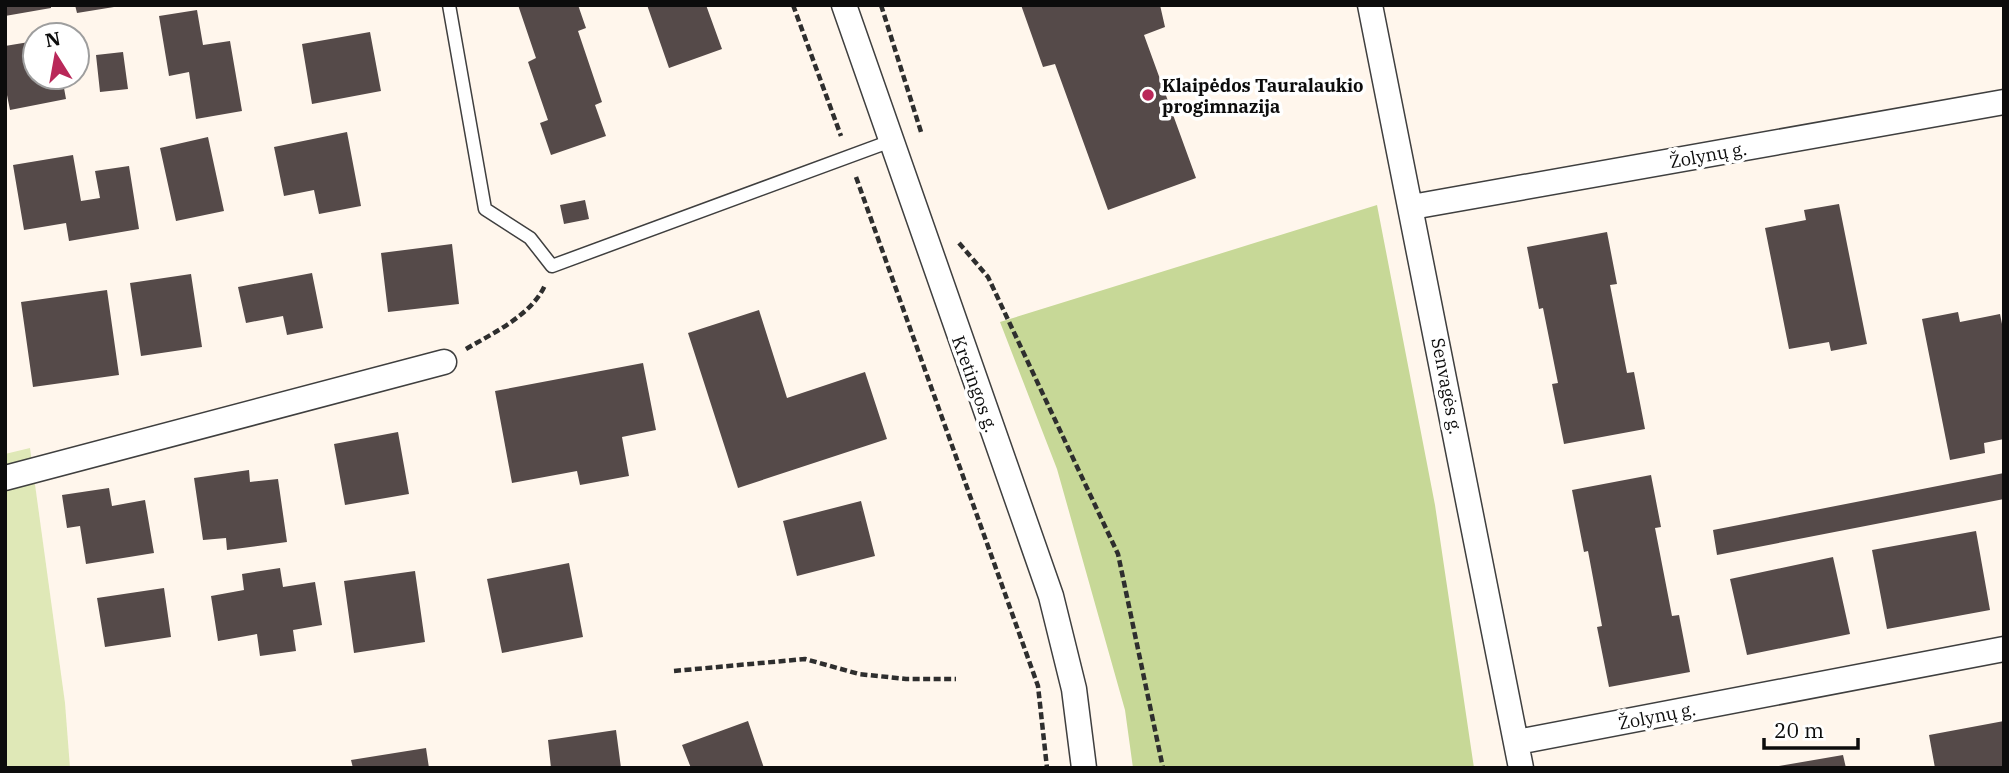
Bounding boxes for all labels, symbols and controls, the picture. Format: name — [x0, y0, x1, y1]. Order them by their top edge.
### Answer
north arrow — [21, 21, 91, 91]
text: N — [43, 26, 62, 53]
place label: Klaipėdos Tauralaukio progimnazija — [1162, 74, 1364, 118]
marker: Klaipėdos Tauralaukio progimnazija — [1140, 87, 1156, 103]
street label: Žolynų g. — [1667, 137, 1749, 173]
street label: Kretingos g. — [947, 332, 1003, 436]
street label: Senvagės g. — [1426, 336, 1468, 436]
street label: Žolynų g. — [1616, 697, 1698, 735]
scale bar — [1764, 706, 1858, 750]
text: 20 m — [1774, 716, 1824, 744]

